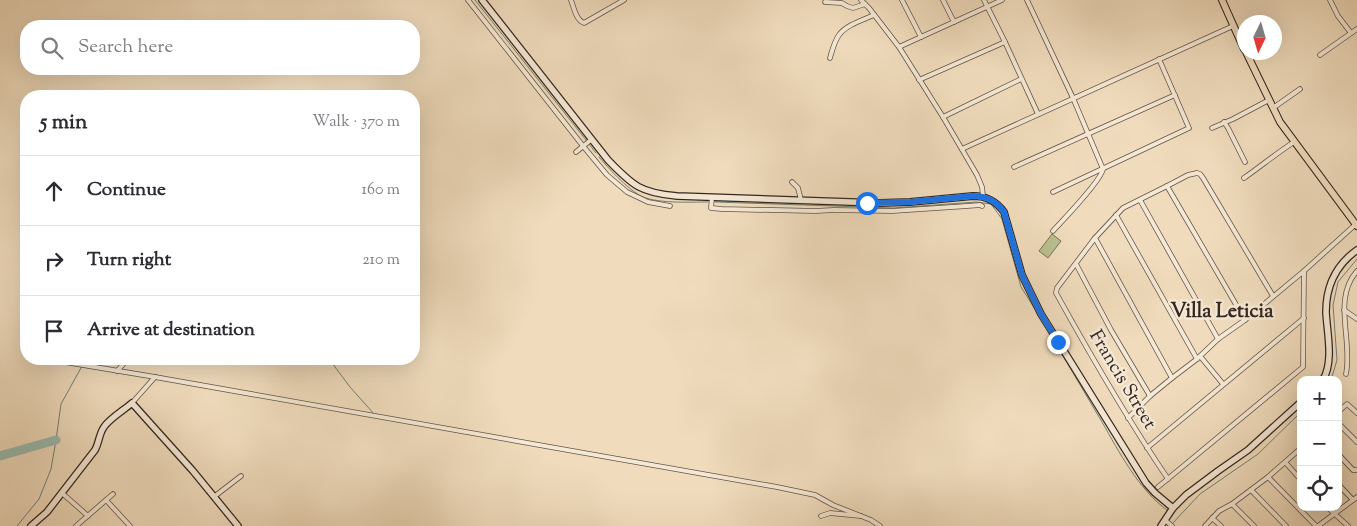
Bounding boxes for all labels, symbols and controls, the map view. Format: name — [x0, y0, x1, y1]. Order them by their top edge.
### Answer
north arrow — [1237, 15, 1282, 60]
search box — [20, 20, 420, 75]
icon: search — [38, 34, 66, 62]
text: Search here — [78, 34, 173, 61]
text: 5 min — [40, 108, 87, 138]
text: Walk · 370 m — [312, 111, 400, 134]
icon: ahead — [40, 177, 68, 205]
text: Continue — [87, 177, 166, 204]
text: 160 m — [362, 179, 400, 202]
route start — [856, 192, 879, 215]
icon: right — [40, 247, 68, 275]
text: Turn right — [87, 247, 171, 274]
text: 210 m — [362, 249, 400, 272]
district label: Villa Leticia — [1171, 298, 1274, 327]
icon: arrive — [40, 317, 68, 345]
text: Arrive at destination — [87, 317, 255, 344]
street label: Francis Street — [1082, 325, 1163, 435]
route end — [1047, 331, 1070, 354]
map controls — [1297, 376, 1342, 511]
button: + — [1297, 376, 1342, 421]
button: − — [1297, 421, 1342, 466]
button: locate — [1297, 466, 1342, 511]

